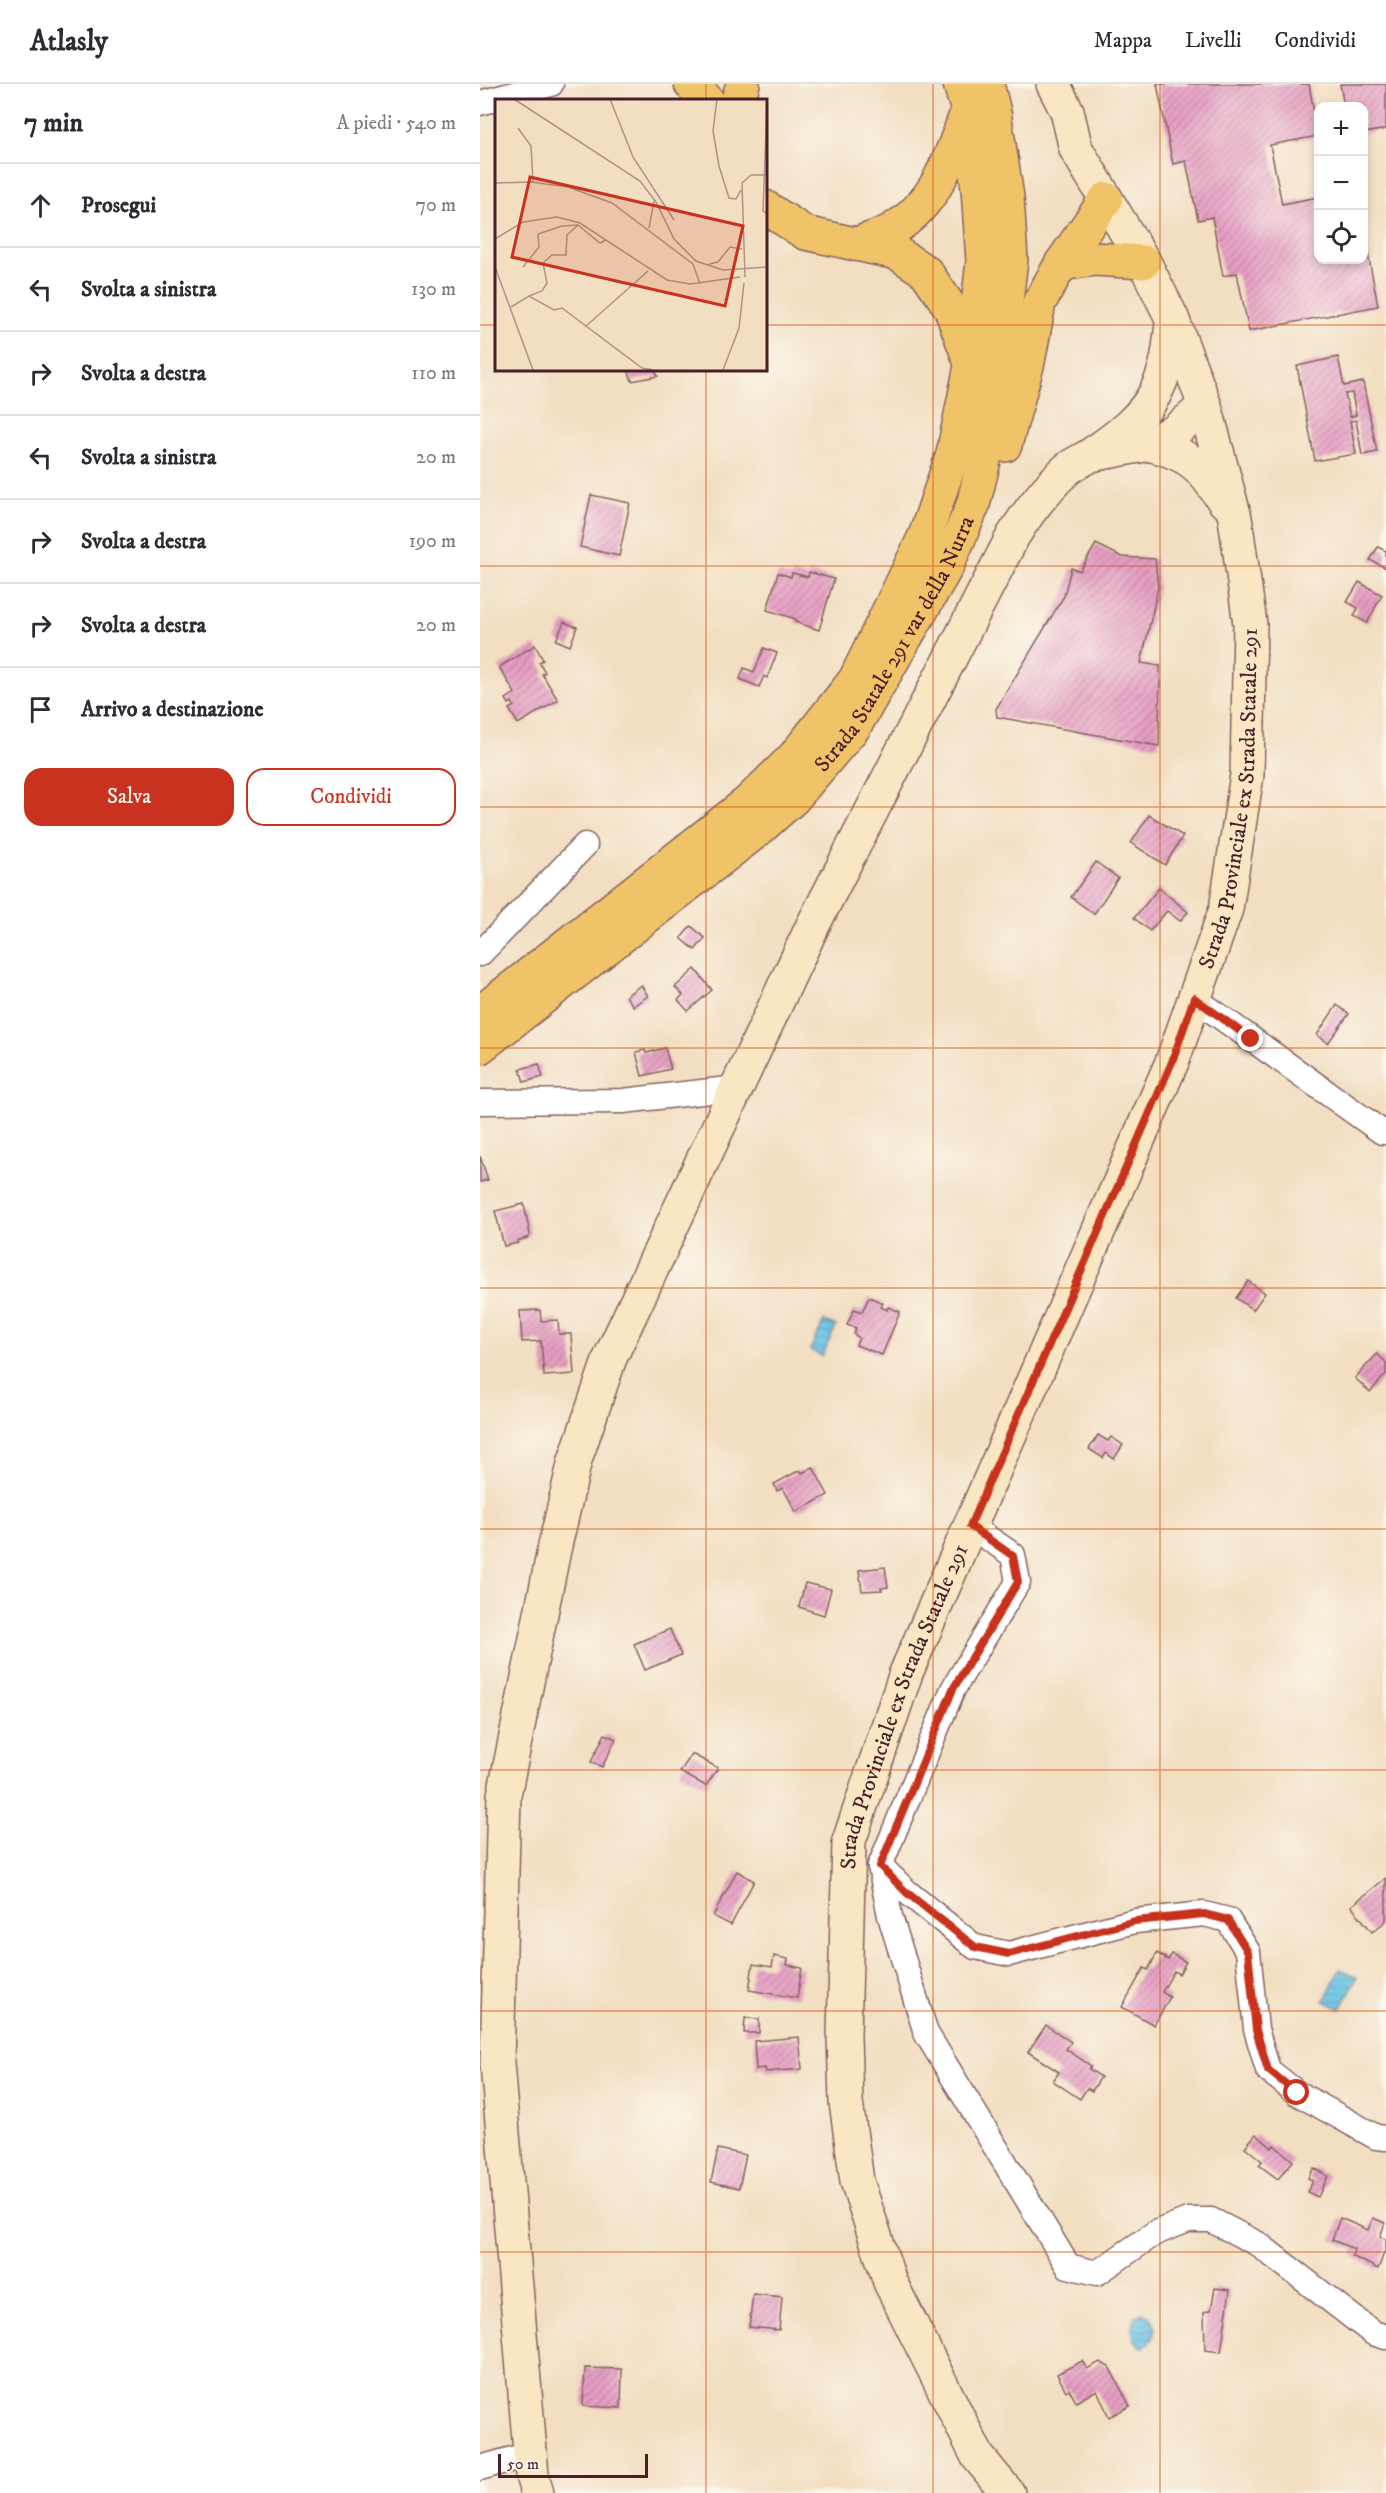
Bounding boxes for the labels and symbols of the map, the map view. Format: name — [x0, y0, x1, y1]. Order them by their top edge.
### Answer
inset map — [495, 99, 766, 370]
street label: Strada Statale 291 var della Nurra — [808, 511, 981, 777]
street label: Strada Provinciale ex Strada Statale 291 — [1193, 628, 1263, 972]
route end — [1237, 1025, 1263, 1051]
street label: Strada Provinciale ex Strada Statale 291 — [835, 1540, 974, 1870]
route start — [1283, 2079, 1309, 2105]
scale bar — [498, 2451, 648, 2478]

